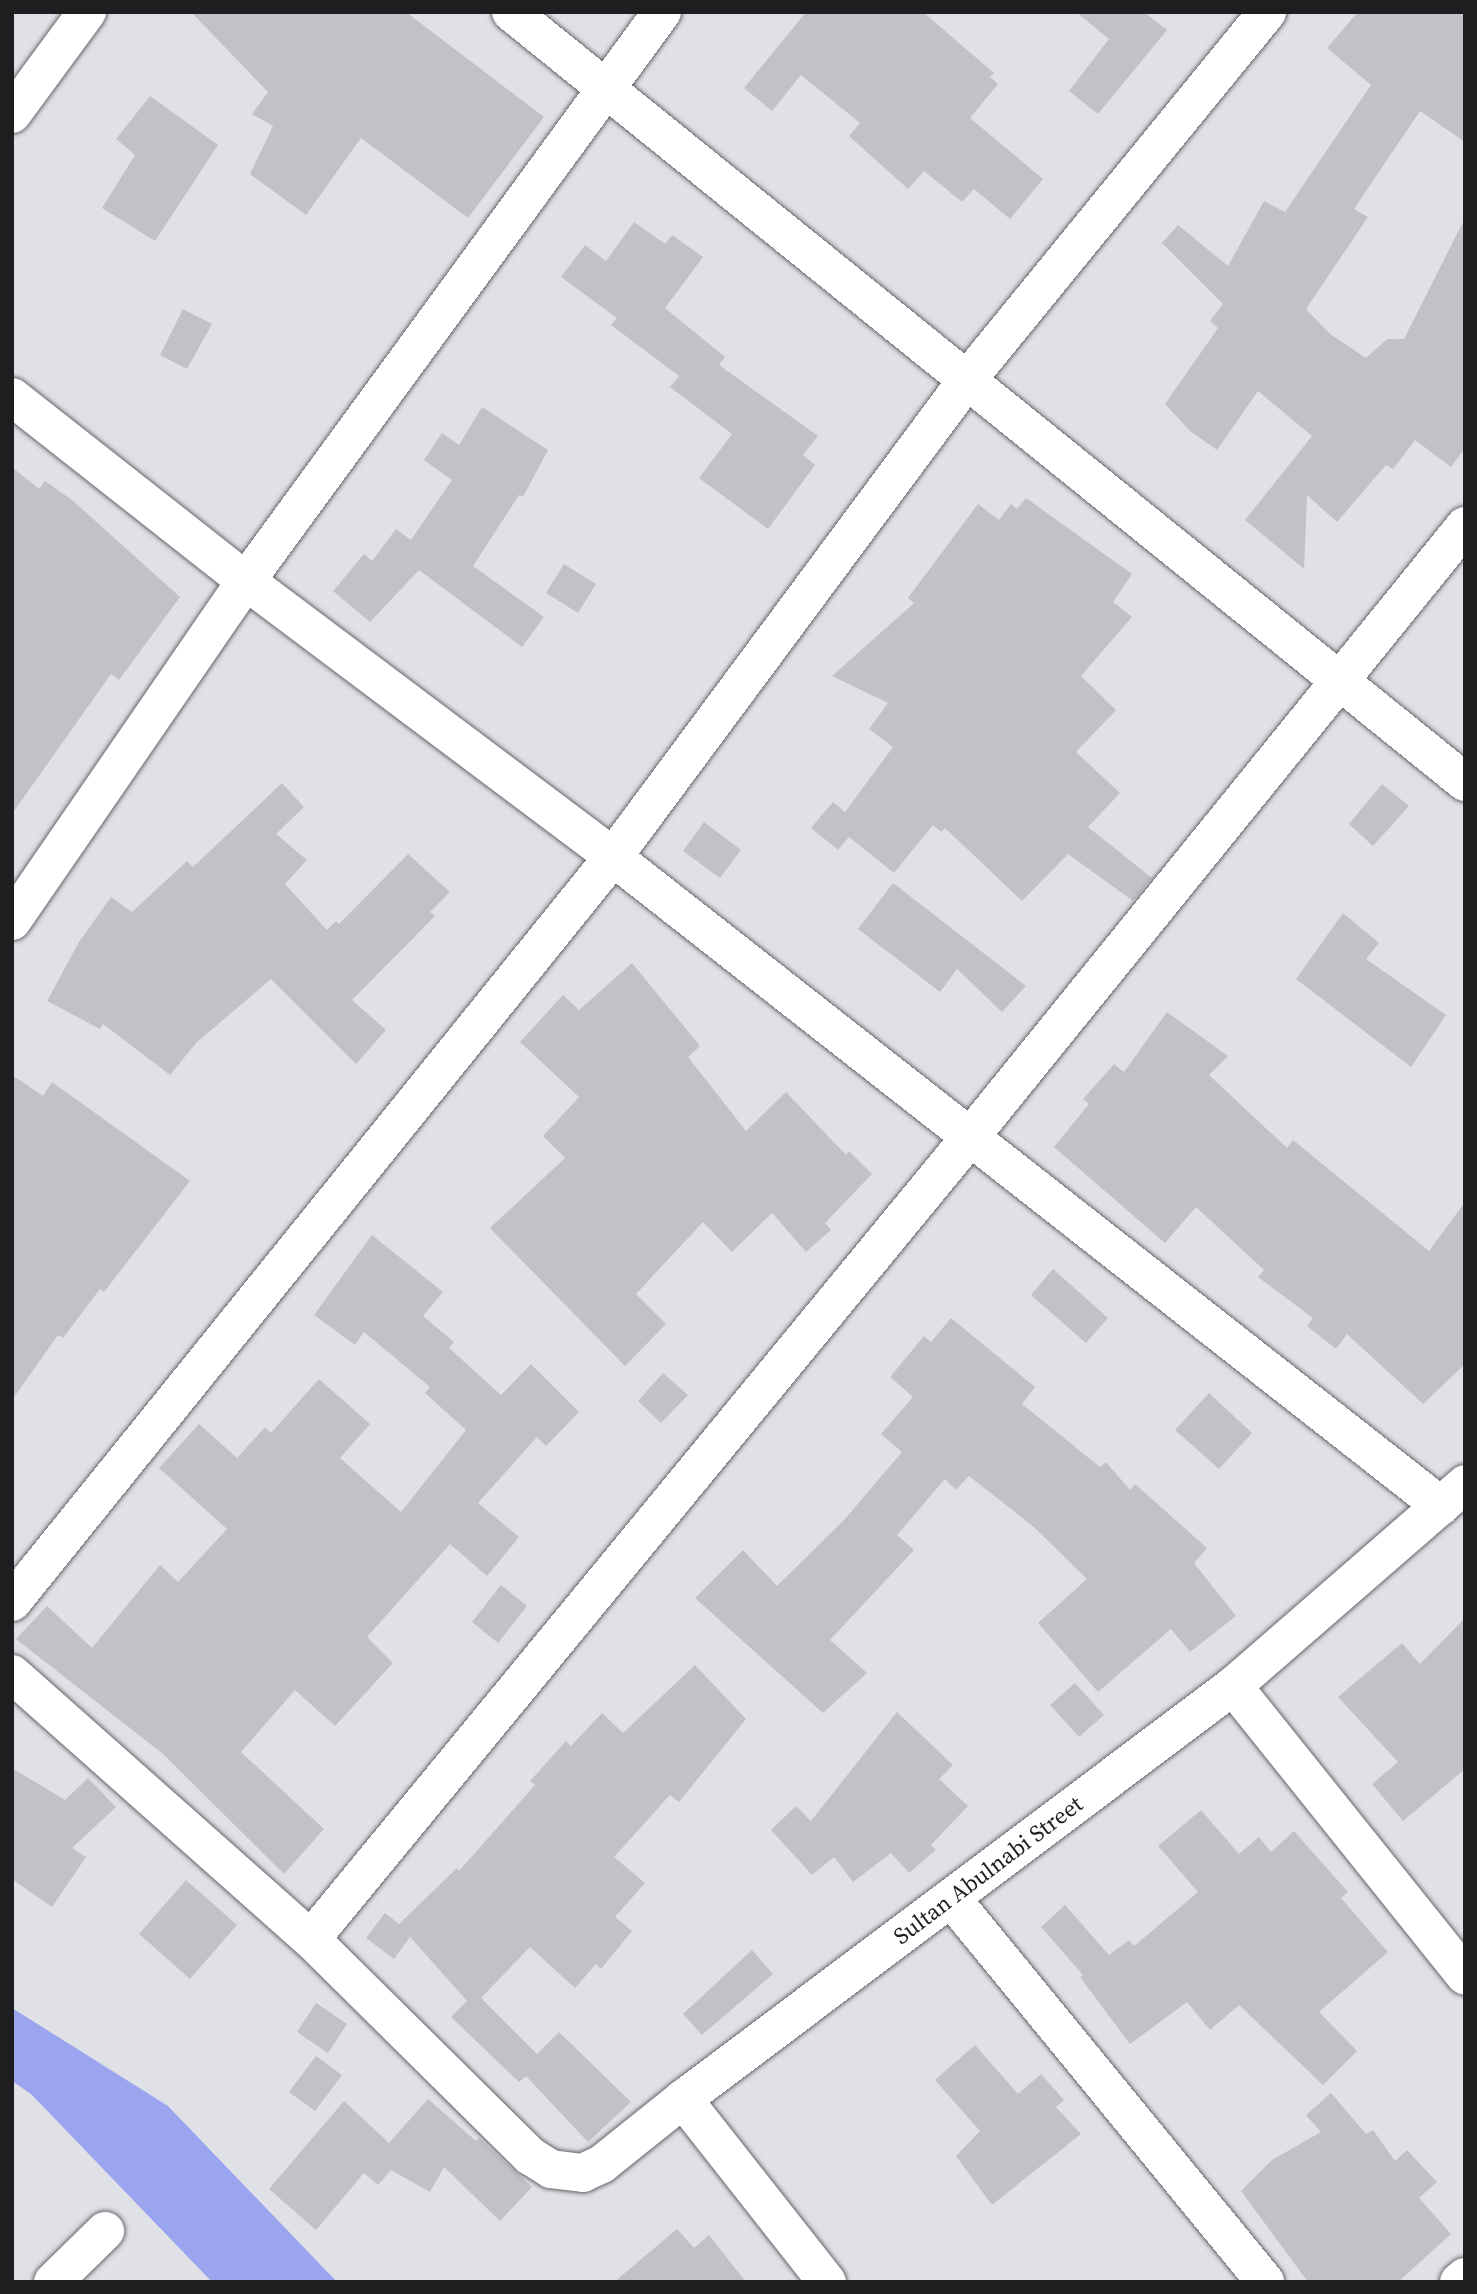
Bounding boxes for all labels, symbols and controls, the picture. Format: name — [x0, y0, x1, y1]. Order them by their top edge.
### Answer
street label: Sultan Abulnabi Street — [888, 1790, 1088, 1950]

